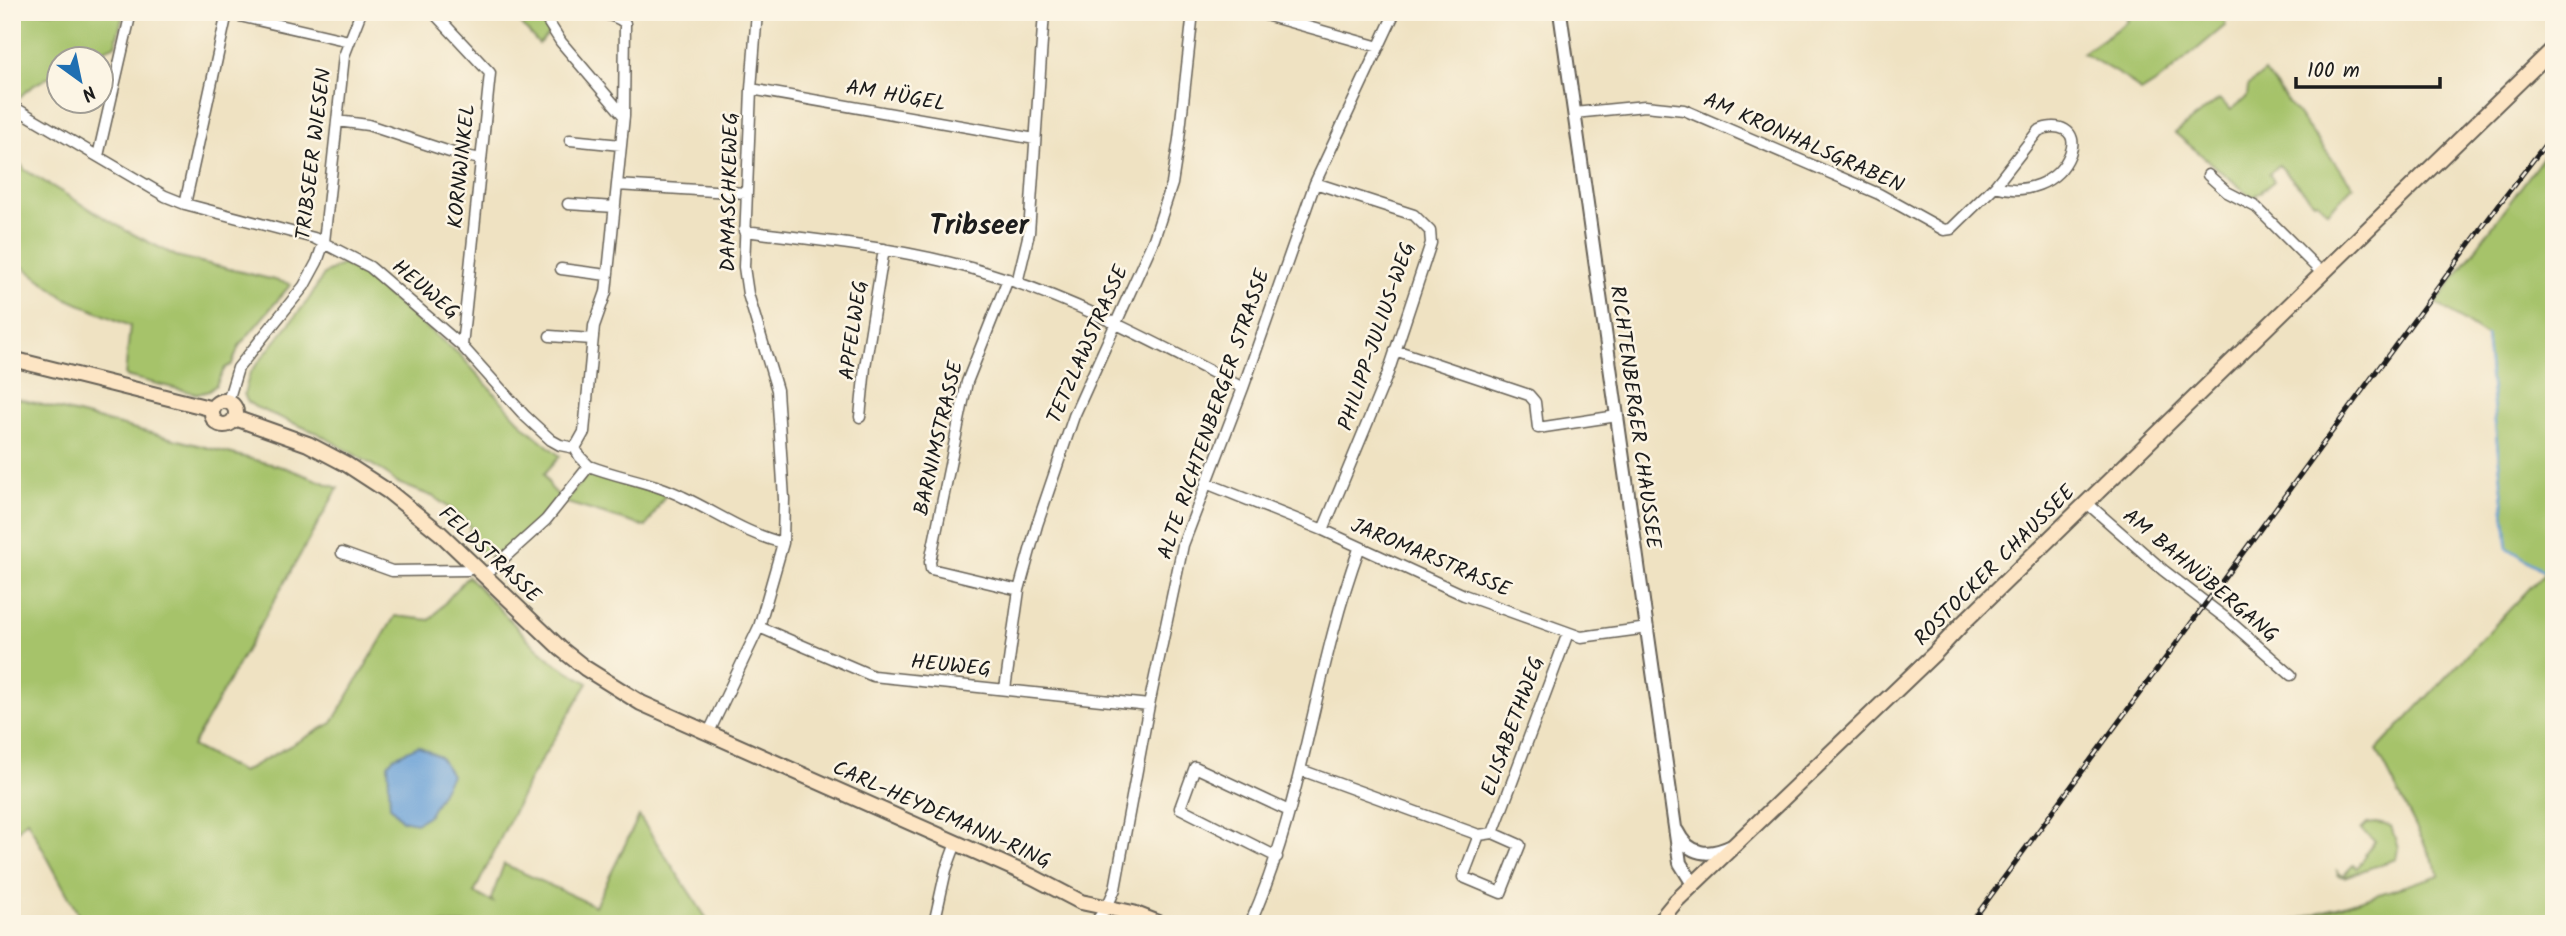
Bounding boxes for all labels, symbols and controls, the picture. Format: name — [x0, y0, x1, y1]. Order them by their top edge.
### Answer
north arrow — [46, 46, 116, 116]
scale bar — [2296, 46, 2440, 90]
text: 100 m — [2307, 55, 2360, 88]
street label: TRIBSEER WIESEN — [288, 66, 341, 242]
street label: AM HÜGEL — [843, 71, 948, 121]
text: N — [75, 77, 101, 108]
street label: AM KRONHALSGRABEN — [1698, 84, 1909, 203]
street label: KORNWINKEL — [440, 102, 485, 230]
street label: DAMASCHKEWEG — [713, 112, 748, 272]
district label: Tribseer — [929, 204, 1030, 249]
street label: PHILIPP-JULIUS-WEG — [1330, 238, 1425, 435]
street label: HEUWEG — [384, 252, 466, 329]
street label: TETZLAWSTRASSE — [1039, 259, 1138, 429]
street label: ALTE RICHTENBERGER STRASSE — [1149, 264, 1280, 564]
street label: APFELWEG — [831, 278, 878, 382]
street label: RICHTENBERGER CHAUSSEE — [1600, 283, 1669, 552]
street label: BARNIMSTRASSE — [906, 357, 973, 519]
street label: ROSTOCKER CHAUSSEE — [1907, 477, 2084, 655]
street label: FELDSTRASSE — [430, 499, 548, 612]
street label: AM BAHNÜBERGANG — [2115, 501, 2285, 652]
street label: JAROMARSTRASSE — [1345, 510, 1516, 607]
street label: HEUWEG — [909, 646, 993, 687]
street label: ELISABETHWEG — [1473, 652, 1554, 801]
street label: CARL-HEYDEMANN-RING — [827, 752, 1056, 878]

